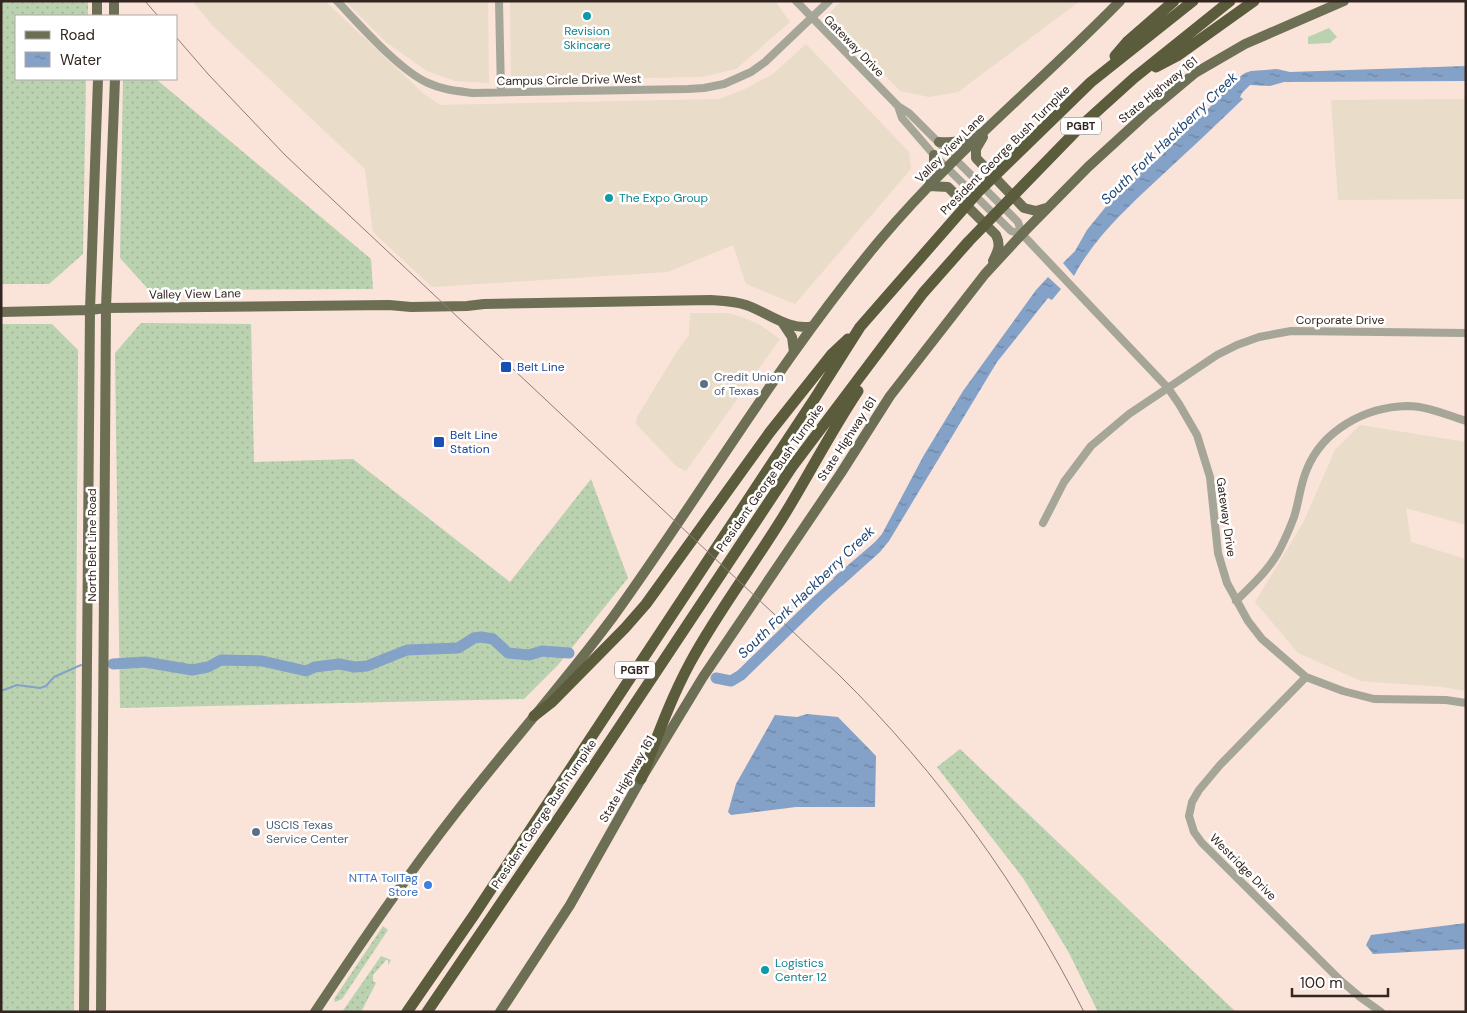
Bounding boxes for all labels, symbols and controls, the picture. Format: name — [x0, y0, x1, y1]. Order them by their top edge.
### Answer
marker: Revision Skincare — [581, 10, 593, 22]
street label: Gateway Drive — [820, 12, 888, 81]
legend — [15, 15, 178, 80]
place label: Revision Skincare — [563, 23, 611, 53]
text: Road — [60, 25, 95, 45]
text: Water — [60, 50, 102, 70]
street label: State Highway 161 — [1115, 53, 1201, 127]
water label: South Fork Hackberry Creek — [1097, 67, 1242, 208]
street label: Campus Circle Drive West — [497, 71, 642, 89]
street label: President George Bush Turnpike — [937, 82, 1073, 218]
street label: Valley View Lane — [912, 110, 988, 186]
road number: PGBT — [1061, 118, 1101, 134]
place label: The Expo Group — [619, 190, 708, 206]
marker: The Expo Group — [603, 192, 615, 204]
street label: Valley View Lane — [149, 285, 241, 303]
street label: Corporate Drive — [1296, 312, 1384, 328]
place label: Belt Line — [517, 359, 565, 375]
marker: Belt Line — [499, 360, 513, 374]
place label: Credit Union of Texas — [714, 369, 784, 399]
marker: Credit Union of Texas — [698, 378, 710, 390]
street label: State Highway 161 — [814, 394, 880, 484]
street label: President George Bush Turnpike — [713, 401, 827, 555]
place label: Belt Line Station — [450, 427, 498, 457]
marker: Belt Line Station — [432, 435, 446, 449]
street label: Gateway Drive — [1213, 476, 1240, 558]
street label: North Belt Line Road — [84, 488, 100, 602]
water label: South Fork Hackberry Creek — [734, 521, 879, 662]
road number: PGBT — [615, 662, 655, 678]
street label: State Highway 161 — [596, 733, 658, 825]
street label: President George Bush Turnpike — [488, 736, 600, 892]
place label: USCIS Texas Service Center — [266, 817, 349, 847]
marker: USCIS Texas Service Center — [250, 826, 262, 838]
street label: Westridge Drive — [1206, 830, 1280, 904]
place label: NTTA TollTag Store — [349, 870, 418, 900]
marker: NTTA TollTag Store — [422, 879, 434, 891]
place label: Logistics Center 12 — [775, 955, 827, 985]
marker: Logistics Center 12 — [759, 964, 771, 976]
scale bar — [1292, 966, 1388, 998]
text: 100 m — [1300, 973, 1343, 993]

